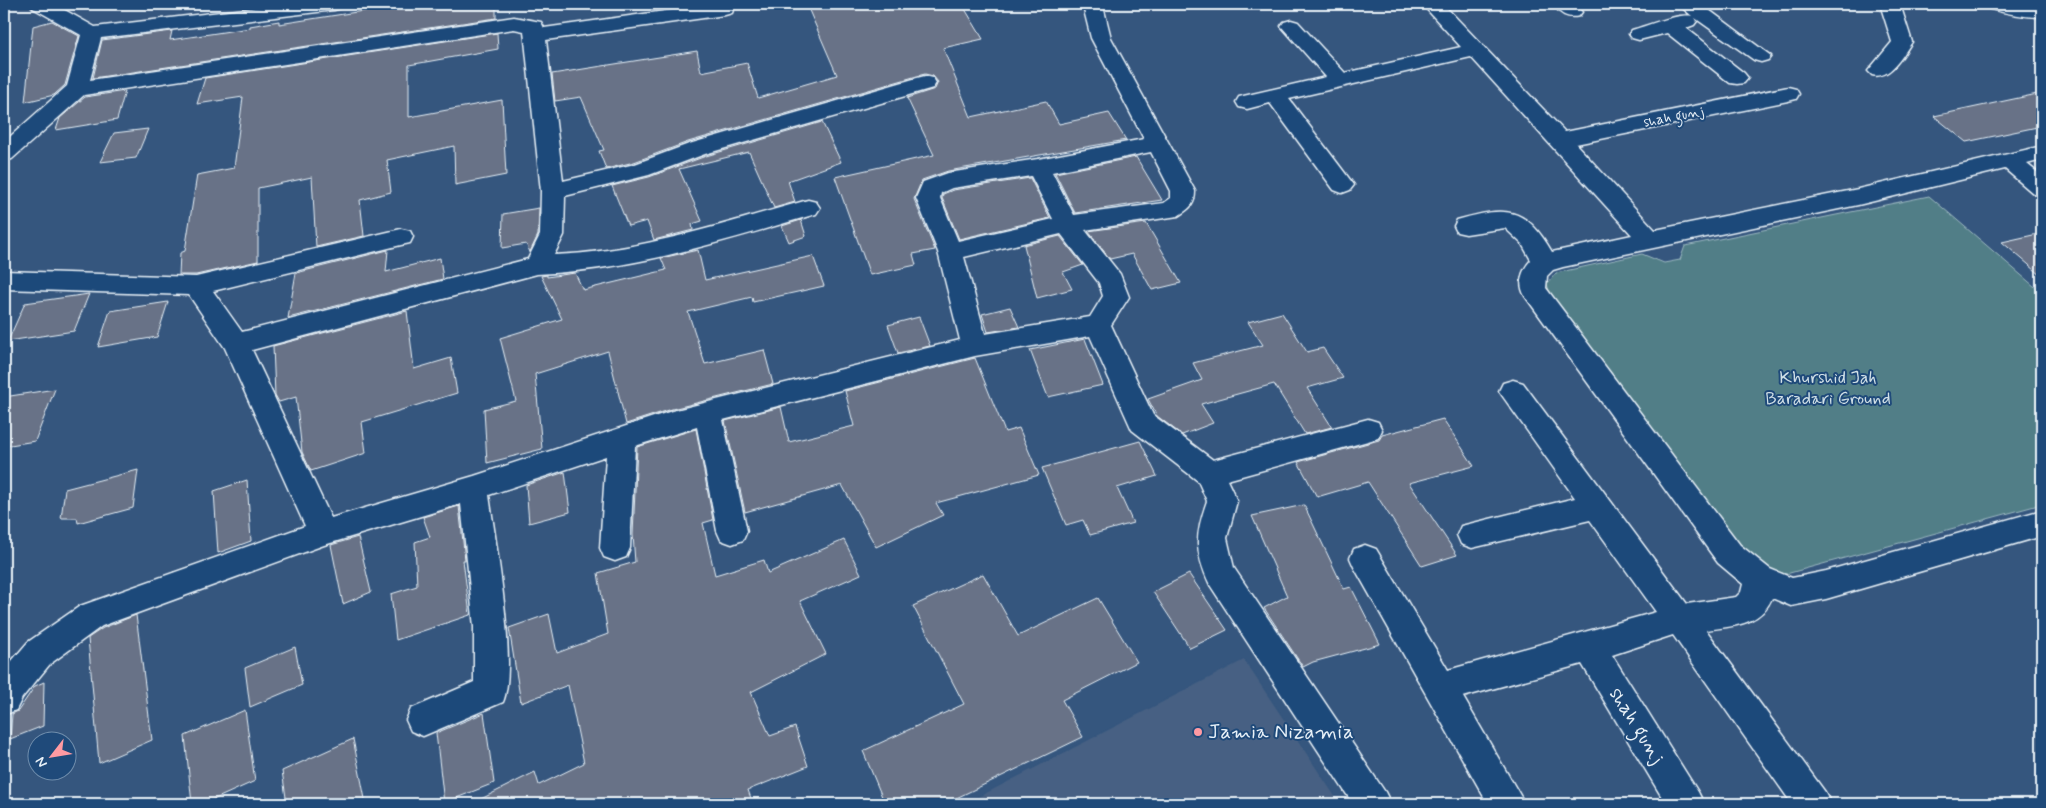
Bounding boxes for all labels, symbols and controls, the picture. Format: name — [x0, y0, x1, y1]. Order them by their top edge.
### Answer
street label: shah gunj — [1642, 101, 1706, 134]
park label: Khurshid Jah Baradari Ground — [1765, 366, 1891, 411]
street label: shah gunj — [1601, 682, 1672, 771]
place label: Jamia Nizamia — [1208, 718, 1354, 746]
marker: Jamia Nizamia — [1192, 726, 1204, 738]
north arrow — [28, 730, 78, 780]
text: N — [32, 754, 52, 771]

